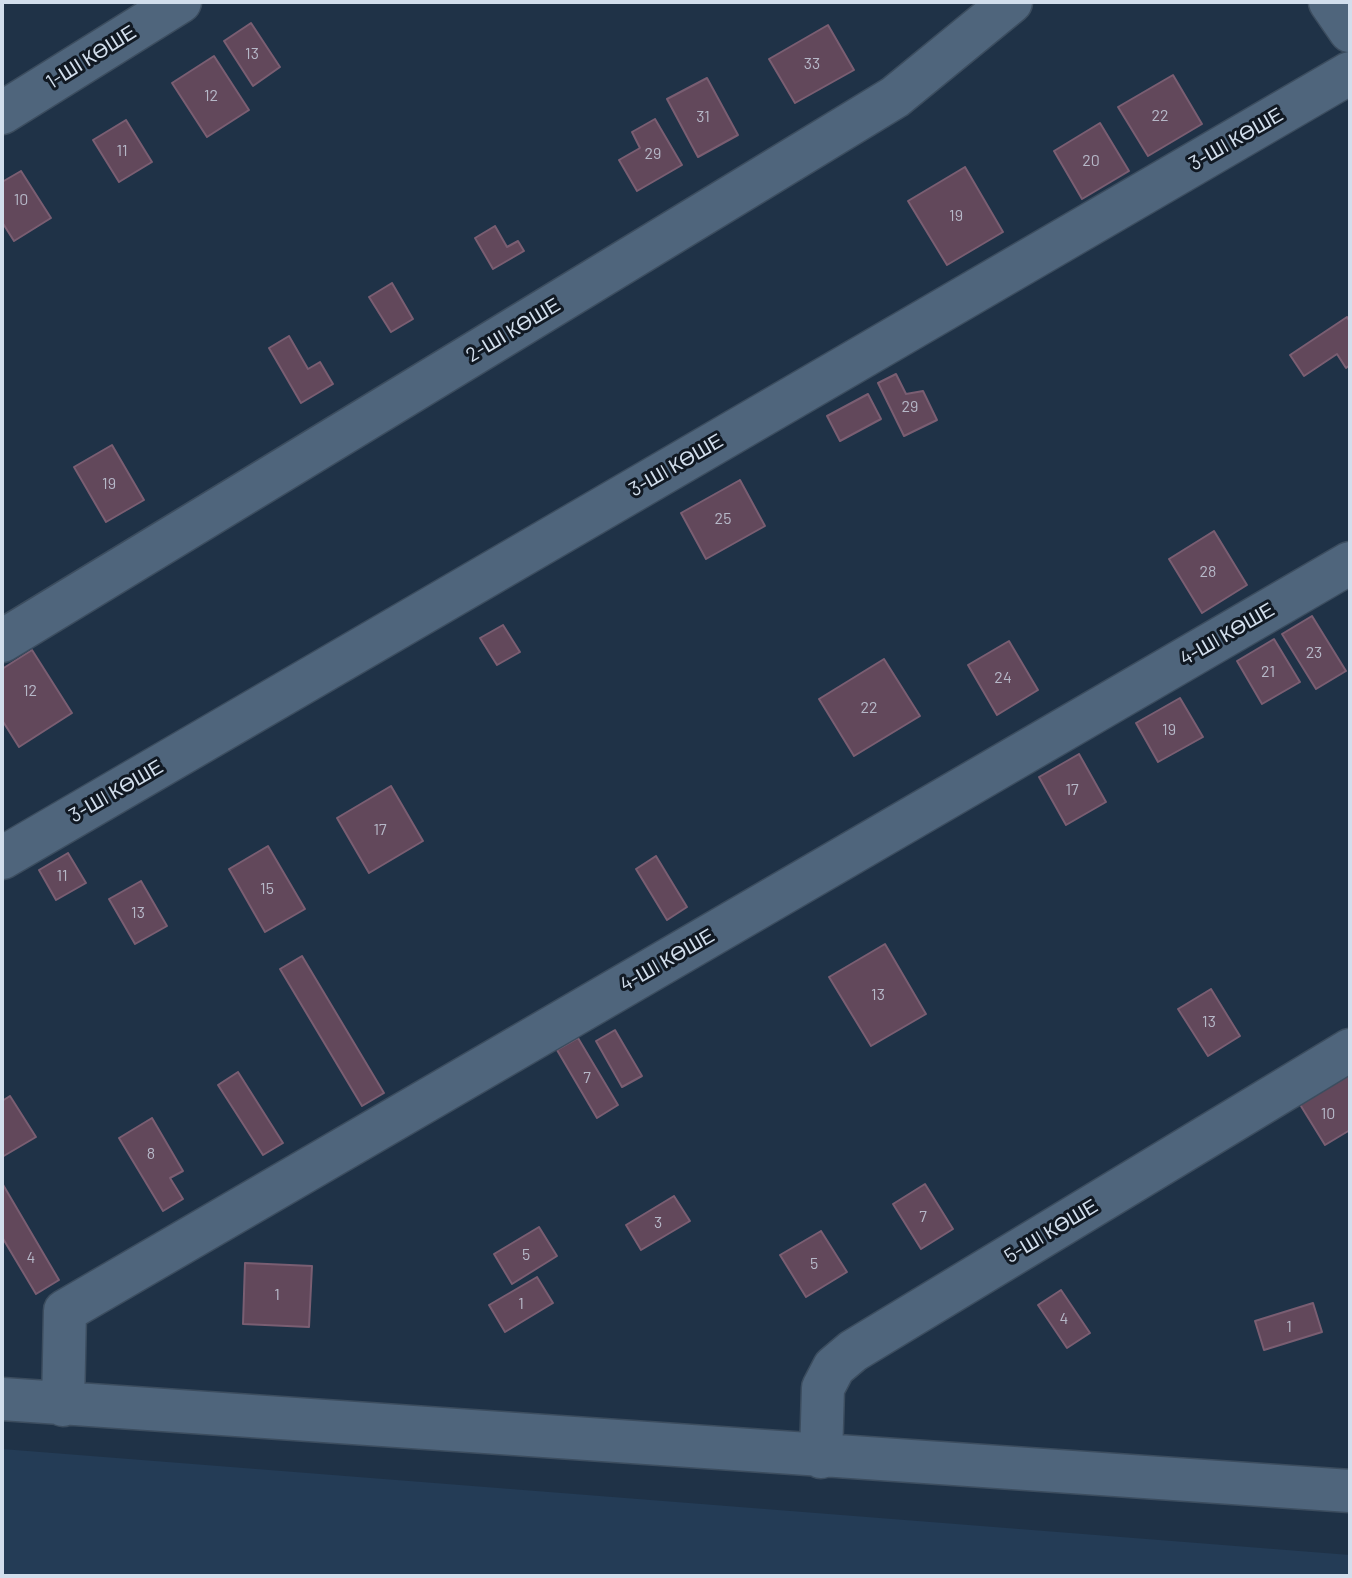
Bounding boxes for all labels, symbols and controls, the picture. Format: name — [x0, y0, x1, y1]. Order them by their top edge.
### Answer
street label: 1-ШІ КӨШЕ — [42, 20, 140, 94]
house number: 13 — [245, 44, 259, 64]
house number: 33 — [804, 54, 820, 74]
house number: 12 — [204, 86, 218, 106]
street label: 3-ШI КӨШЕ — [1185, 102, 1287, 176]
house number: 22 — [1151, 106, 1169, 126]
house number: 31 — [696, 107, 710, 127]
house number: 11 — [116, 141, 128, 161]
house number: 29 — [645, 144, 661, 164]
house number: 20 — [1082, 151, 1100, 171]
house number: 10 — [14, 190, 28, 210]
house number: 19 — [949, 206, 963, 226]
street label: 2-ШІ КӨШЕ — [462, 293, 564, 367]
house number: 29 — [902, 397, 918, 417]
street label: 3-ШI КӨШЕ — [625, 428, 727, 502]
house number: 19 — [102, 474, 116, 494]
house number: 25 — [715, 509, 731, 529]
house number: 28 — [1200, 562, 1216, 582]
street label: 4-ШI КӨШЕ — [1175, 597, 1279, 671]
house number: 23 — [1306, 643, 1322, 663]
house number: 21 — [1261, 662, 1275, 682]
house number: 24 — [994, 668, 1012, 688]
house number: 12 — [23, 681, 37, 701]
house number: 22 — [860, 698, 878, 718]
house number: 19 — [1162, 720, 1176, 740]
street label: 3-ШI КӨШЕ — [65, 754, 167, 828]
house number: 17 — [1065, 780, 1079, 800]
house number: 17 — [373, 820, 387, 840]
house number: 11 — [56, 866, 68, 886]
house number: 15 — [260, 879, 274, 899]
house number: 13 — [131, 903, 145, 923]
street label: 4-ШI КӨШЕ — [615, 923, 719, 997]
house number: 13 — [871, 985, 885, 1005]
house number: 13 — [1202, 1012, 1216, 1032]
house number: 7 — [583, 1068, 591, 1088]
house number: 10 — [1321, 1104, 1335, 1124]
house number: 8 — [147, 1144, 155, 1164]
street label: 5-ШI КӨШЕ — [1000, 1194, 1102, 1268]
house number: 7 — [919, 1207, 927, 1227]
house number: 3 — [654, 1213, 662, 1233]
house number: 5 — [522, 1245, 530, 1265]
house number: 4 — [27, 1248, 35, 1268]
house number: 5 — [810, 1254, 818, 1274]
house number: 1 — [274, 1285, 280, 1305]
house number: 1 — [518, 1294, 524, 1314]
house number: 4 — [1060, 1309, 1068, 1329]
house number: 1 — [1286, 1317, 1292, 1337]

